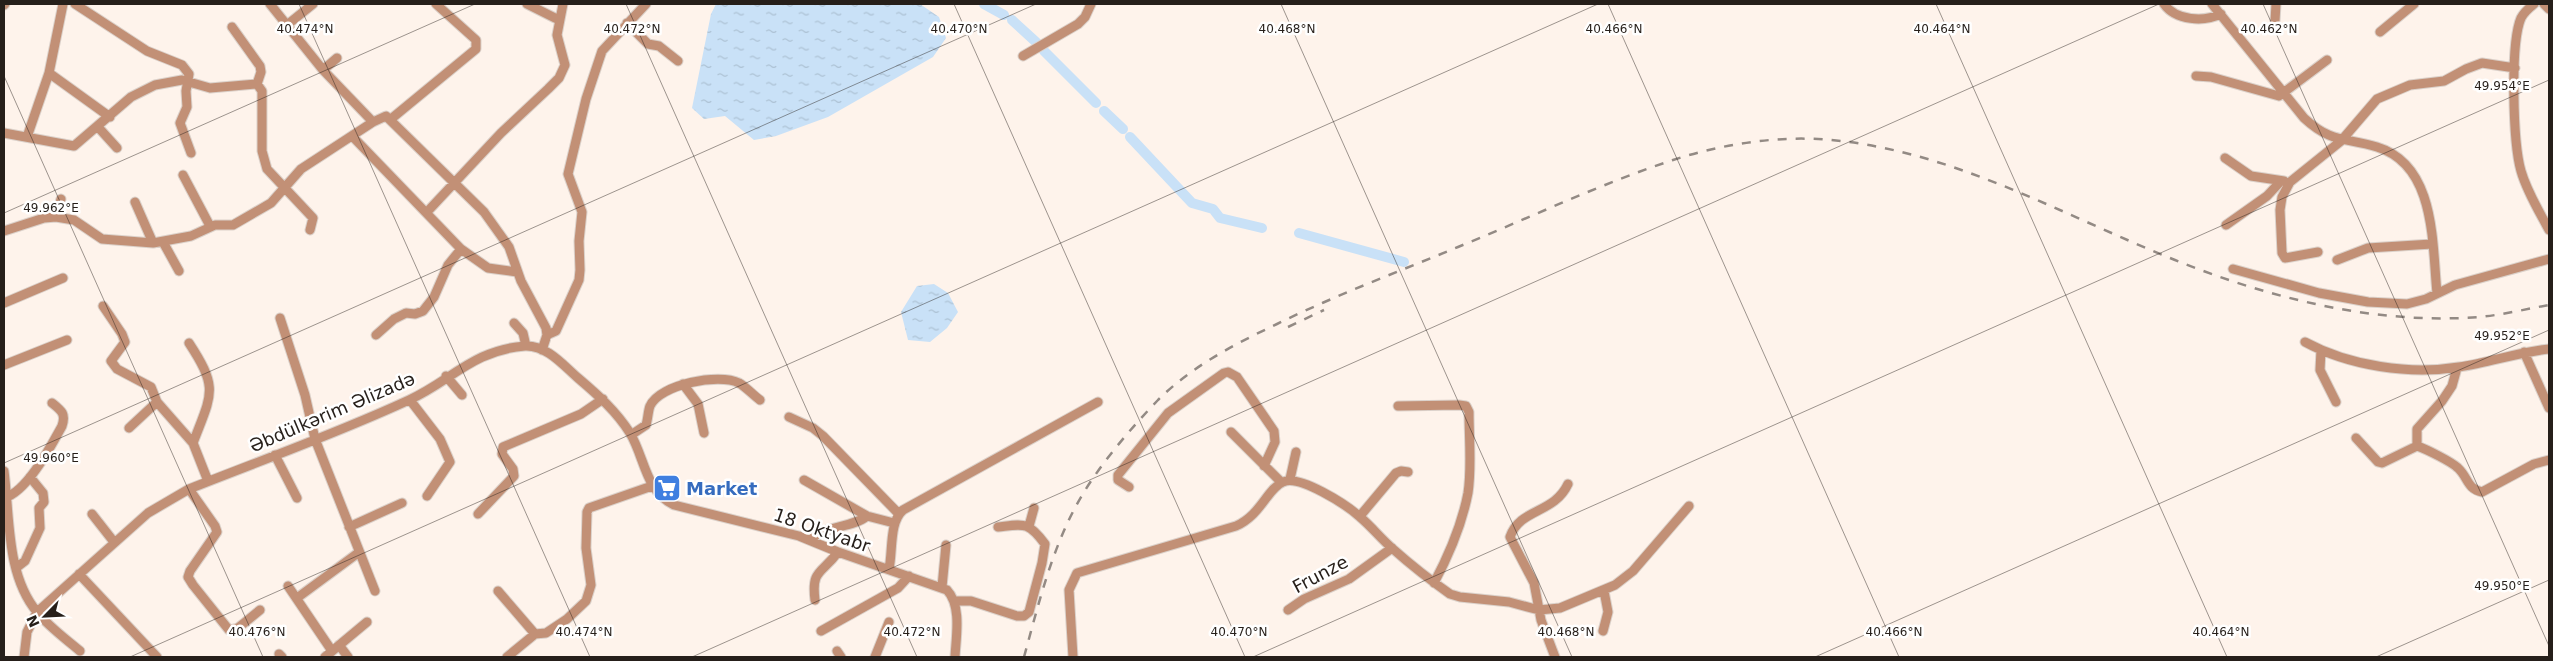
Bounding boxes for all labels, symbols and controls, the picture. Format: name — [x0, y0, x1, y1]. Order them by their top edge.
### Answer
text: 40.474°N — [277, 22, 333, 36]
text: 40.472°N — [604, 22, 660, 36]
text: 40.470°N — [931, 22, 987, 36]
text: 40.468°N — [1259, 22, 1315, 36]
text: 40.466°N — [1586, 22, 1642, 36]
text: 40.464°N — [1914, 22, 1970, 36]
text: 40.462°N — [2241, 22, 2297, 36]
text: 49.954°E — [2474, 79, 2530, 93]
text: 49.962°E — [23, 201, 79, 215]
text: 49.952°E — [2474, 329, 2530, 343]
street label: Əbdülkərim Əlizadə — [246, 368, 418, 456]
text: 49.960°E — [23, 451, 79, 465]
supermarket icon: Market — [652, 473, 682, 503]
place label: Market — [686, 478, 758, 499]
street label: 18 Oktyabr — [771, 504, 874, 557]
street label: Frunze — [1289, 551, 1351, 597]
text: 49.950°E — [2474, 579, 2530, 593]
north arrow — [20, 591, 70, 641]
text: N — [23, 613, 43, 630]
text: 40.476°N — [229, 625, 285, 639]
text: 40.474°N — [556, 625, 612, 639]
text: 40.472°N — [884, 625, 940, 639]
text: 40.470°N — [1211, 625, 1267, 639]
text: 40.468°N — [1538, 625, 1594, 639]
text: 40.466°N — [1866, 625, 1922, 639]
text: 40.464°N — [2193, 625, 2249, 639]

